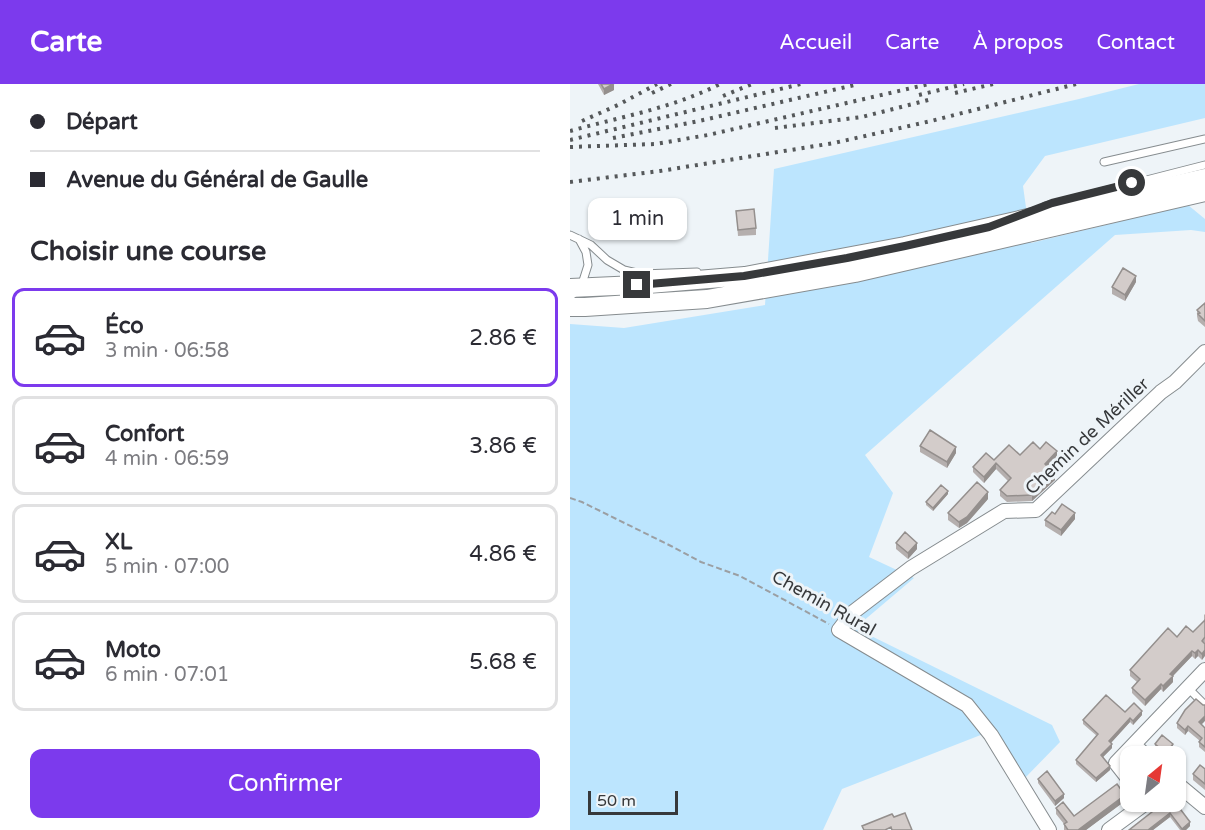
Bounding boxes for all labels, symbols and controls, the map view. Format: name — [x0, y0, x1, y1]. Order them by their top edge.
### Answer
text: Carte — [30, 25, 102, 59]
text: Accueil — [779, 30, 852, 55]
text: Carte — [885, 30, 939, 55]
text: À propos — [972, 30, 1063, 55]
text: Contact — [1096, 30, 1175, 55]
text: Départ — [66, 109, 138, 135]
text: Avenue du Général de Gaulle — [66, 167, 368, 193]
route start — [1118, 169, 1145, 196]
callout: 1 min — [587, 198, 686, 240]
text: 1 min — [611, 207, 664, 231]
text: Choisir une course — [30, 235, 266, 268]
route end — [623, 271, 650, 298]
icon: car — [33, 311, 87, 365]
text: Éco — [105, 313, 144, 339]
text: 2.86 € — [469, 325, 537, 351]
text: 3 min · 06:58 — [105, 339, 229, 363]
street label: Chemin de Mériller — [1021, 373, 1154, 499]
icon: car — [33, 419, 87, 473]
text: Confort — [105, 421, 184, 447]
text: 3.86 € — [469, 433, 537, 459]
text: 4 min · 06:59 — [105, 447, 229, 471]
icon: car — [33, 527, 87, 581]
text: XL — [105, 529, 132, 555]
text: 4.86 € — [469, 541, 537, 567]
text: 5 min · 07:00 — [105, 555, 229, 579]
street label: Chemin Rural — [768, 565, 880, 641]
icon: car — [33, 635, 87, 689]
text: Moto — [105, 637, 161, 663]
text: 5.68 € — [469, 649, 537, 675]
text: 6 min · 07:01 — [105, 663, 229, 687]
north arrow — [1120, 746, 1186, 812]
map controls — [1120, 746, 1186, 812]
button: Confirmer — [30, 749, 540, 818]
scale bar — [588, 788, 678, 816]
text: 50 m — [597, 791, 636, 811]

